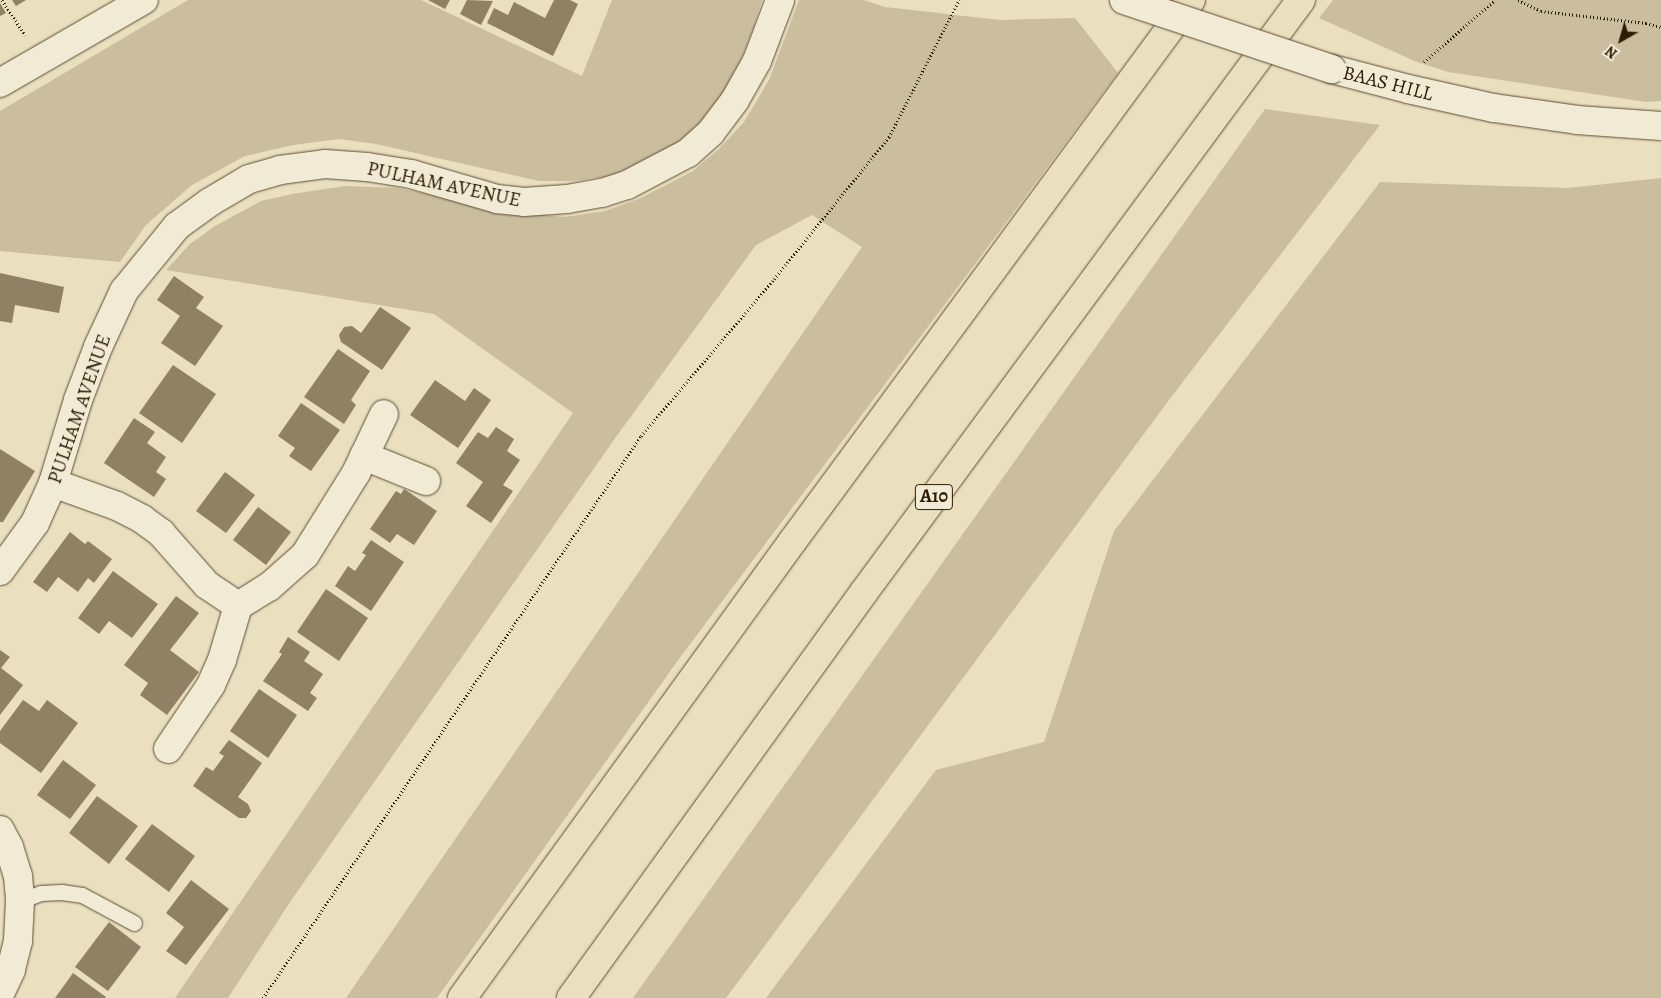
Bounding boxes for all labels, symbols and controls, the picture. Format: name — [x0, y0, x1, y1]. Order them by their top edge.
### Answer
north arrow — [1596, 15, 1646, 65]
text: N — [1602, 42, 1621, 63]
street label: BAAS HILL — [1340, 60, 1436, 106]
street label: PULHAM AVENUE — [365, 156, 523, 212]
street label: PULHAM AVENUE — [42, 331, 116, 487]
road number: A10 — [914, 481, 954, 514]

